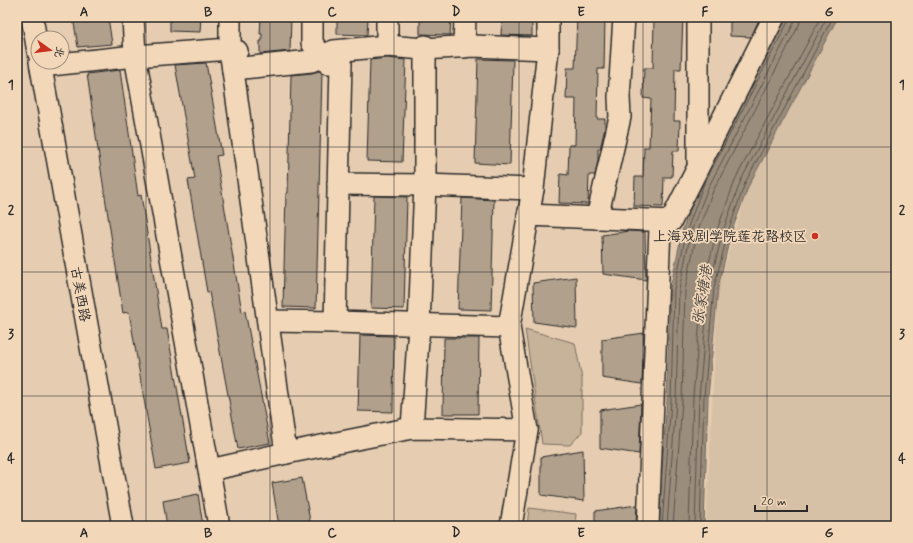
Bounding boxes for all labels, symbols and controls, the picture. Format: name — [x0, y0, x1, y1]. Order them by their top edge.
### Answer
text: A — [80, 4, 88, 21]
text: B — [204, 4, 213, 21]
text: C — [327, 4, 337, 21]
text: D — [452, 4, 461, 21]
text: E — [577, 4, 585, 21]
text: F — [702, 4, 709, 21]
text: G — [825, 4, 834, 21]
north arrow — [30, 30, 70, 70]
text: 北 — [51, 45, 67, 59]
text: 1 — [8, 77, 14, 94]
text: 1 — [899, 77, 905, 94]
text: 2 — [8, 202, 15, 219]
text: 2 — [899, 202, 906, 219]
place label: 上海戏剧学院莲花路校区 — [653, 228, 807, 246]
marker: 上海戏剧学院莲花路校区 — [810, 231, 820, 241]
water label: 张家塘港 — [688, 262, 718, 326]
street label: 古美西路 — [66, 265, 94, 323]
text: 3 — [8, 326, 14, 343]
text: 3 — [899, 326, 905, 343]
text: 4 — [7, 451, 15, 468]
text: 4 — [898, 451, 906, 468]
scale bar — [755, 487, 807, 513]
text: 20 m — [761, 494, 787, 510]
text: A — [80, 525, 88, 542]
text: B — [204, 525, 213, 542]
text: C — [327, 525, 337, 542]
text: D — [452, 525, 461, 542]
text: E — [577, 525, 585, 542]
text: F — [702, 525, 709, 542]
text: G — [825, 525, 834, 542]

